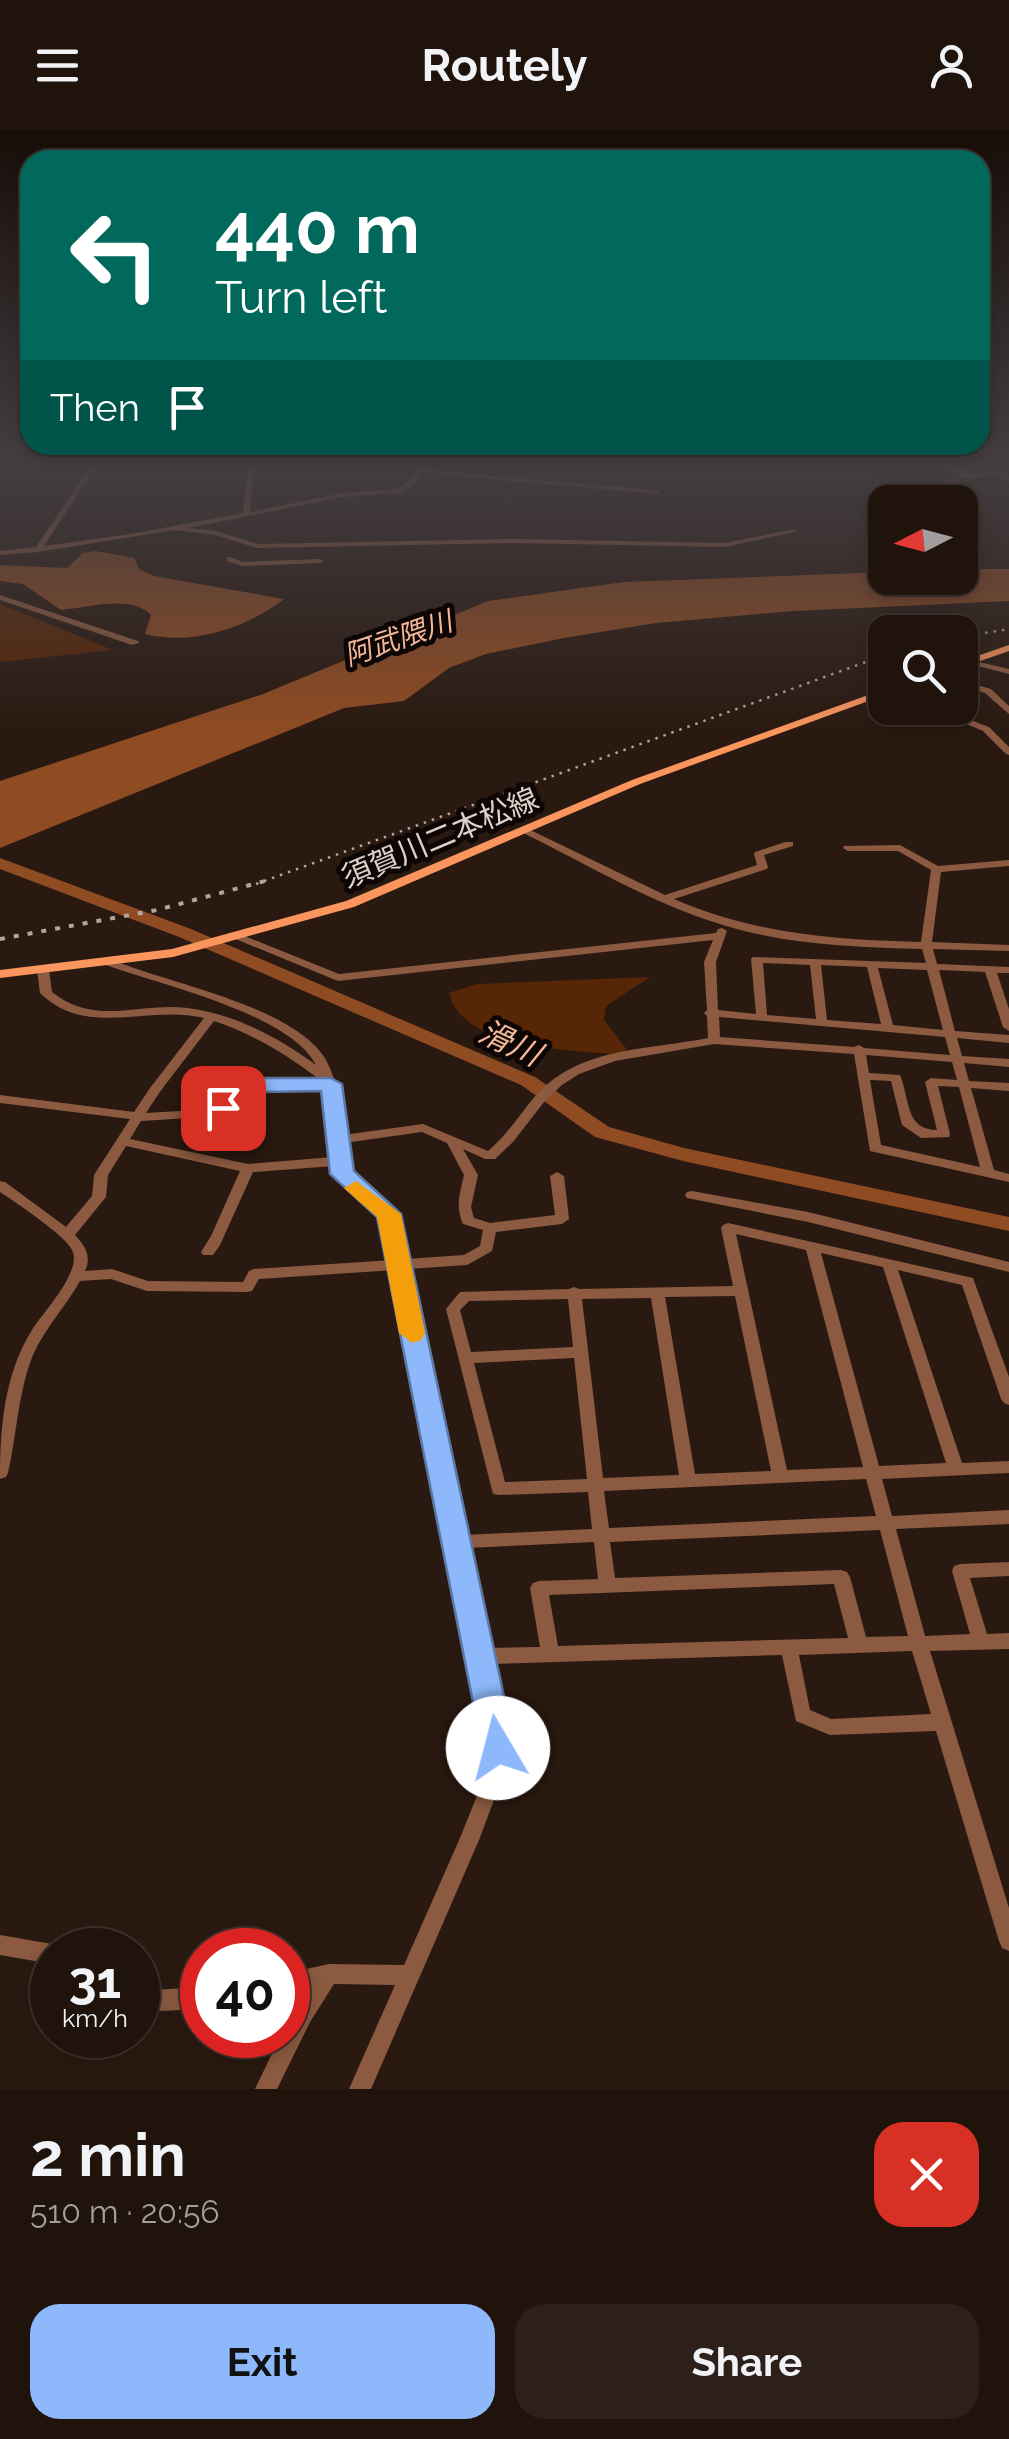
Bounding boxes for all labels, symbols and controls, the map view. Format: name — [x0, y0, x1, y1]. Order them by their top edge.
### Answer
icon: menu — [30, 38, 85, 93]
icon: person — [924, 38, 979, 93]
text: Routely — [422, 39, 587, 92]
text: 440 m — [215, 187, 420, 269]
icon: left — [50, 190, 180, 320]
text: Turn left — [215, 271, 387, 324]
icon: arrive — [160, 380, 215, 435]
text: Then — [50, 385, 140, 430]
north arrow — [868, 485, 978, 595]
map controls — [868, 485, 978, 725]
water label: 阿武隈川 — [340, 604, 459, 672]
button: search — [868, 615, 978, 725]
street label: 須賀川二本松線 — [336, 780, 543, 895]
water label: 滑川 — [473, 1012, 550, 1074]
pin — [181, 1066, 266, 1151]
icon: arrive — [196, 1081, 251, 1136]
position arrow — [446, 1696, 550, 1800]
speed limit sign: 40 — [180, 1928, 310, 2058]
text: 31 — [69, 1951, 121, 2010]
text: km/h — [62, 2003, 128, 2033]
text: 2 min — [30, 2120, 186, 2190]
button: close — [874, 2122, 979, 2227]
text: 510 m · 20:56 — [30, 2193, 220, 2230]
button: Exit — [30, 2304, 495, 2419]
button: Share — [515, 2304, 979, 2419]

